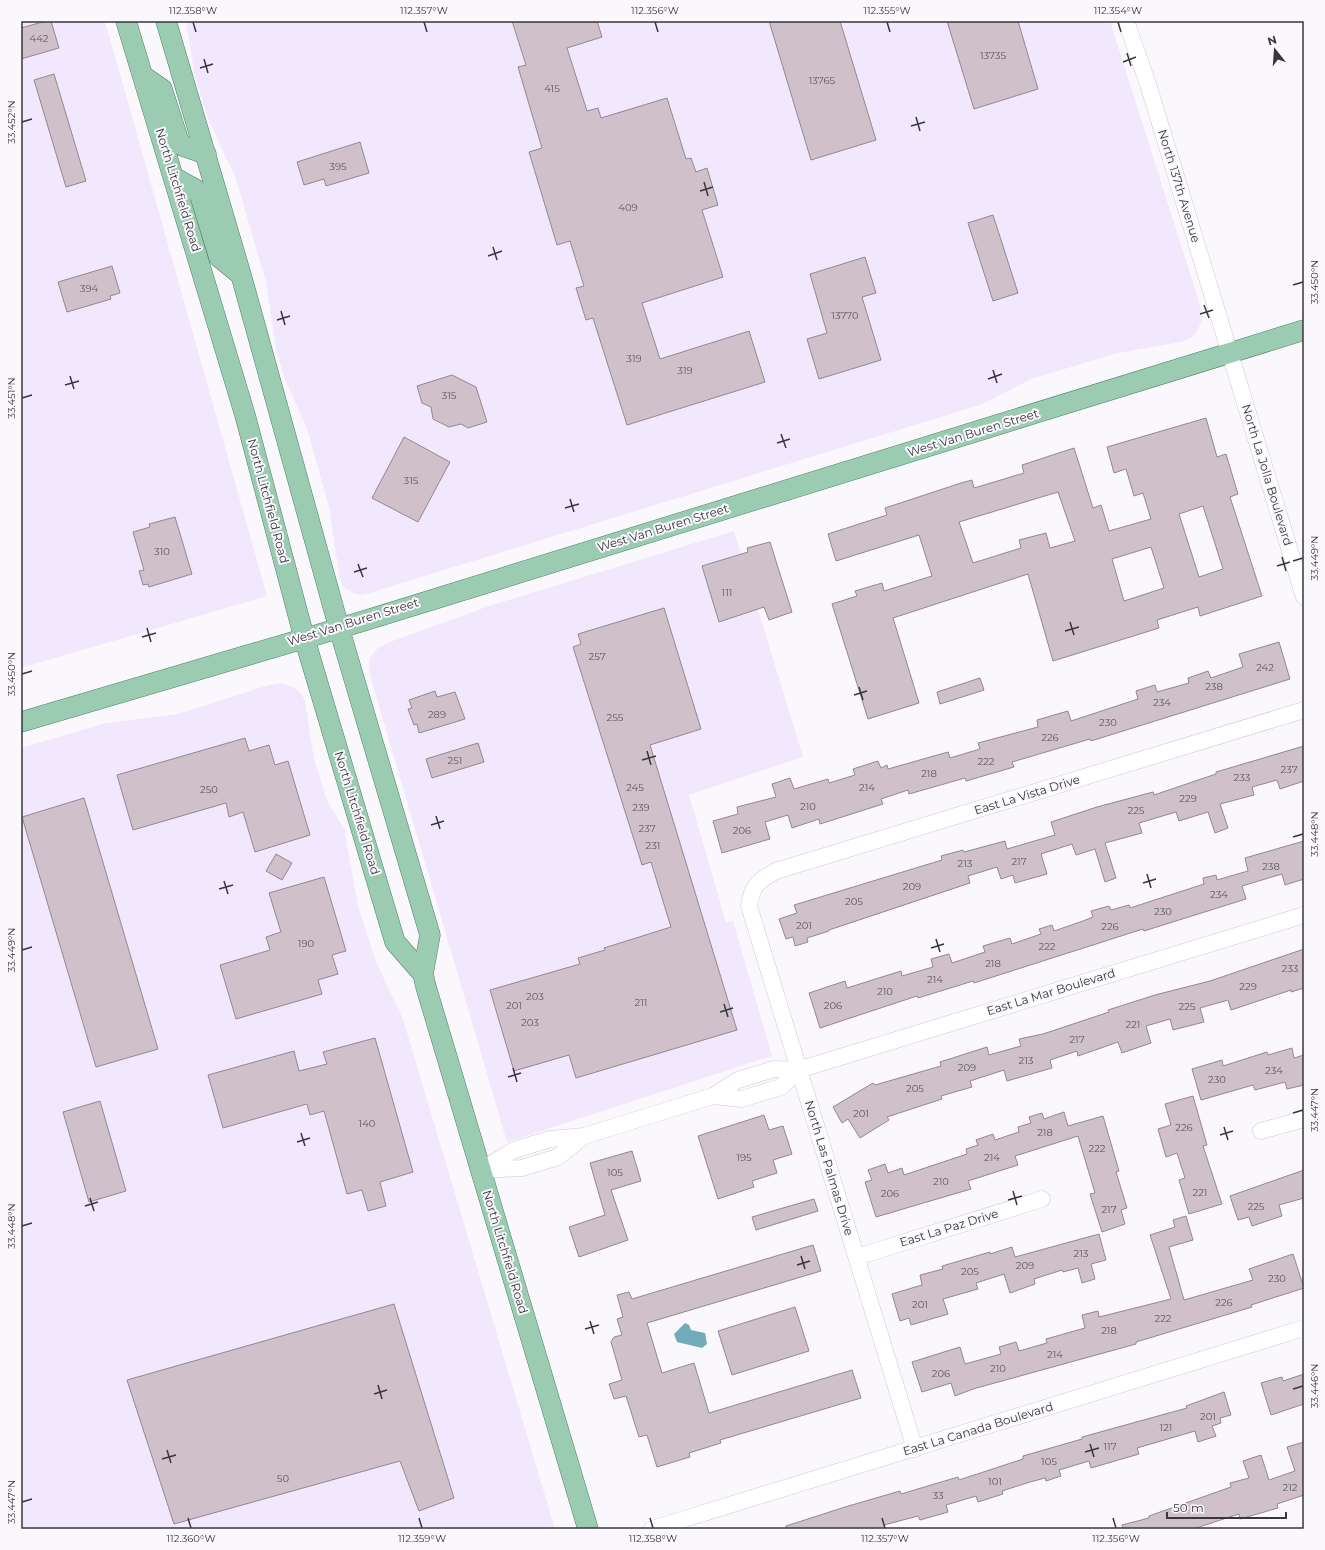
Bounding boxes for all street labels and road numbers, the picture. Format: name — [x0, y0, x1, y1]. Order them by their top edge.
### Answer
street label: North Litchfield Road — [153, 126, 204, 253]
street label: North 137th Avenue — [1155, 127, 1204, 244]
street label: North La Jolla Boulevard — [1239, 402, 1296, 547]
street label: West Van Buren Street — [905, 405, 1040, 460]
street label: North Litchfield Road — [245, 437, 292, 565]
street label: West Van Buren Street — [595, 500, 730, 555]
street label: West Van Buren Street — [285, 594, 420, 649]
street label: North Litchfield Road — [332, 749, 383, 876]
street label: East La Vista Drive — [972, 771, 1082, 818]
street label: East La Mar Boulevard — [985, 965, 1117, 1018]
street label: North Las Palmas Drive — [802, 1098, 857, 1237]
street label: North Litchfield Road — [480, 1188, 531, 1315]
street label: East La Paz Drive — [898, 1205, 1000, 1250]
street label: East La Canada Boulevard — [901, 1398, 1055, 1459]

